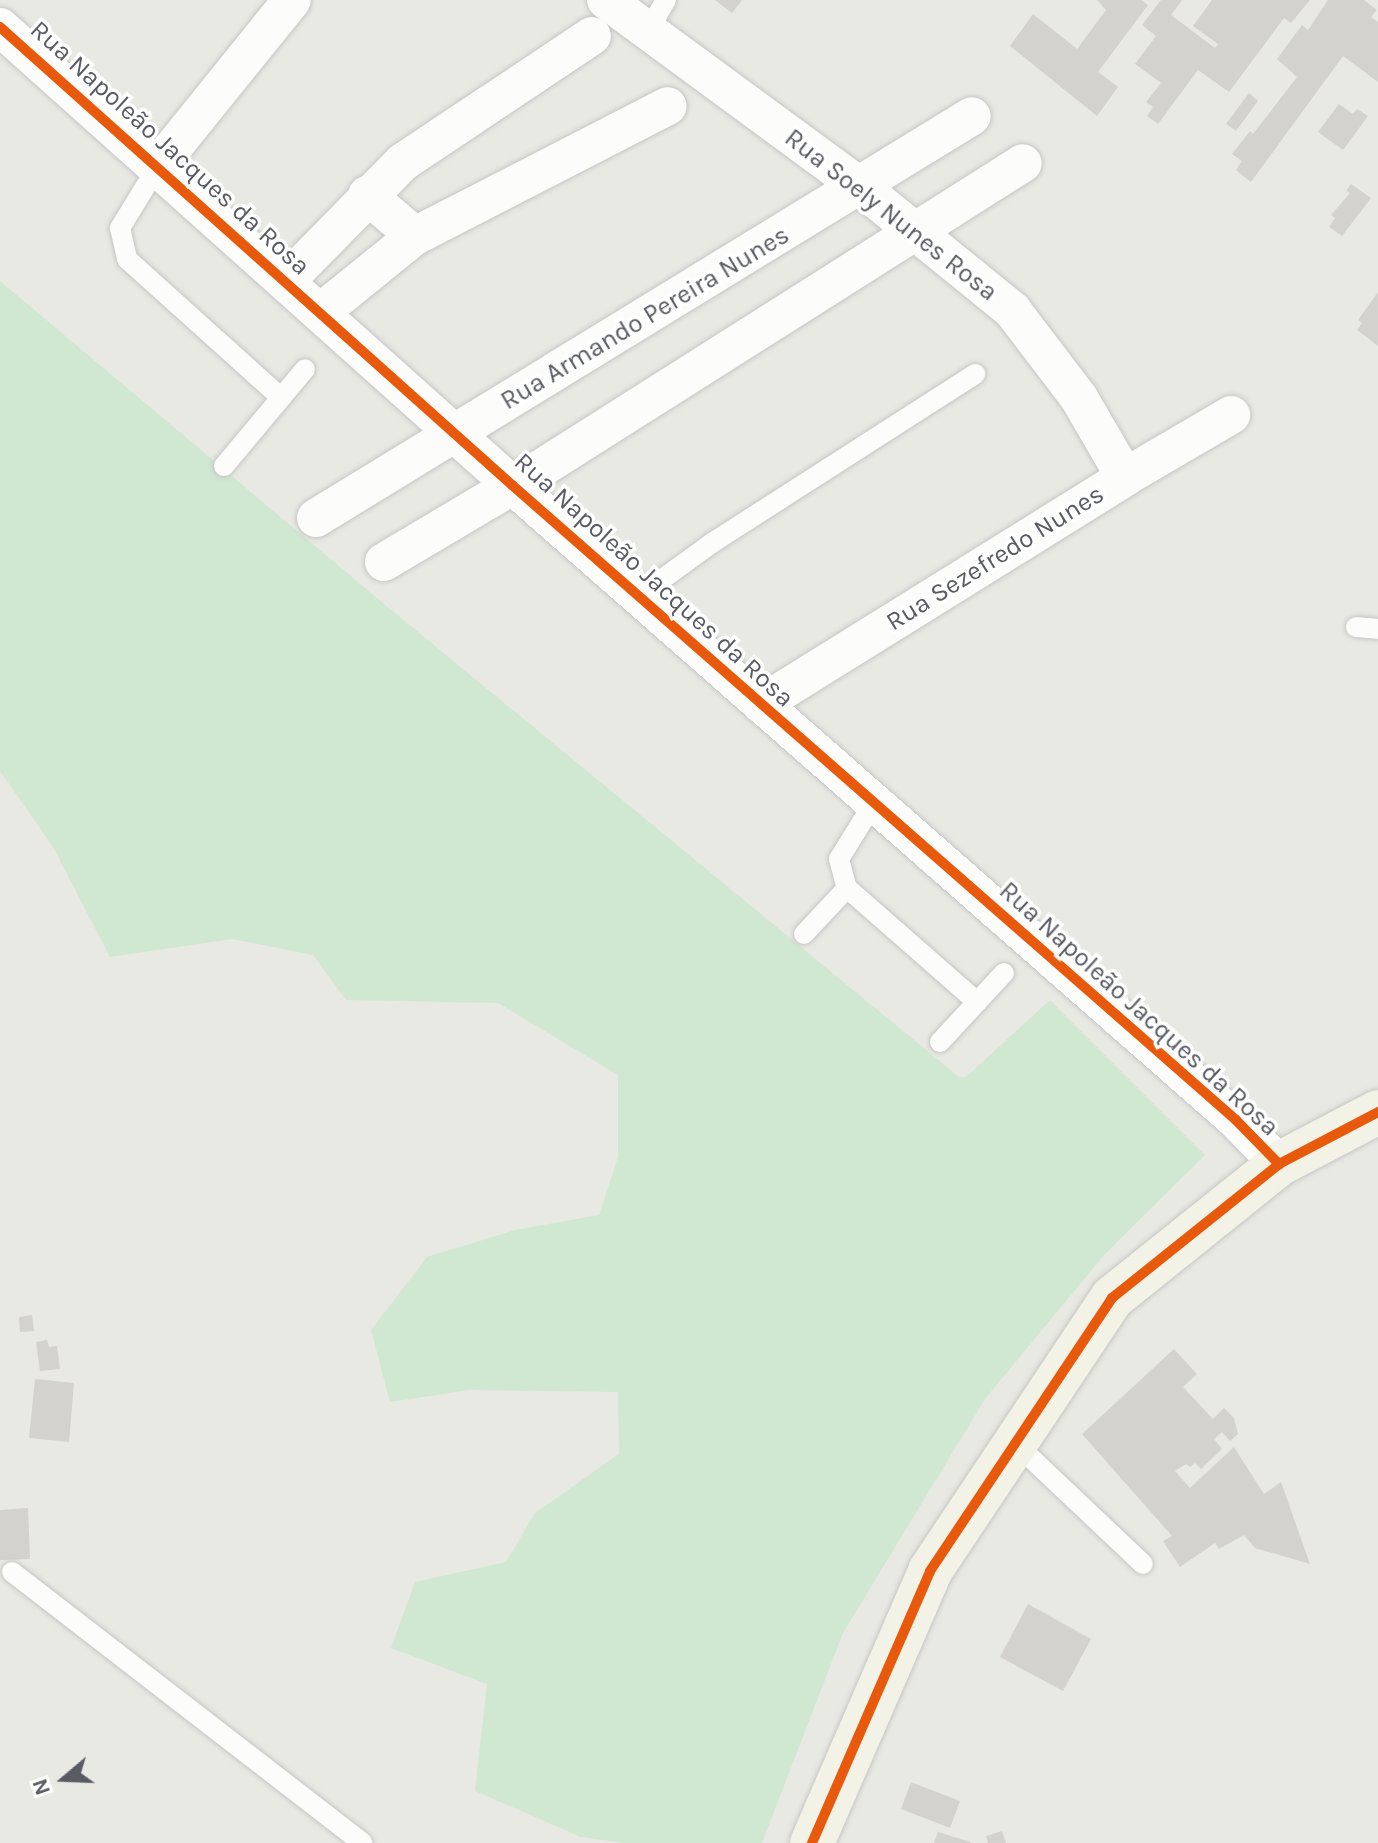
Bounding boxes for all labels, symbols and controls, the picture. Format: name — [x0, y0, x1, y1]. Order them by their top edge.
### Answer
street label: Rua Napoleão Jacques da Rosa — [24, 14, 316, 282]
street label: Rua Soely Nunes Rosa — [778, 122, 1004, 308]
street label: Rua Armando Pereira Nunes — [495, 219, 795, 417]
street label: Rua Napoleão Jacques da Rosa — [508, 446, 800, 714]
street label: Rua Sezefredo Nunes — [880, 478, 1110, 638]
street label: Rua Napoleão Jacques da Rosa — [993, 875, 1285, 1143]
north arrow — [24, 1739, 104, 1819]
text: N — [26, 1775, 56, 1799]

